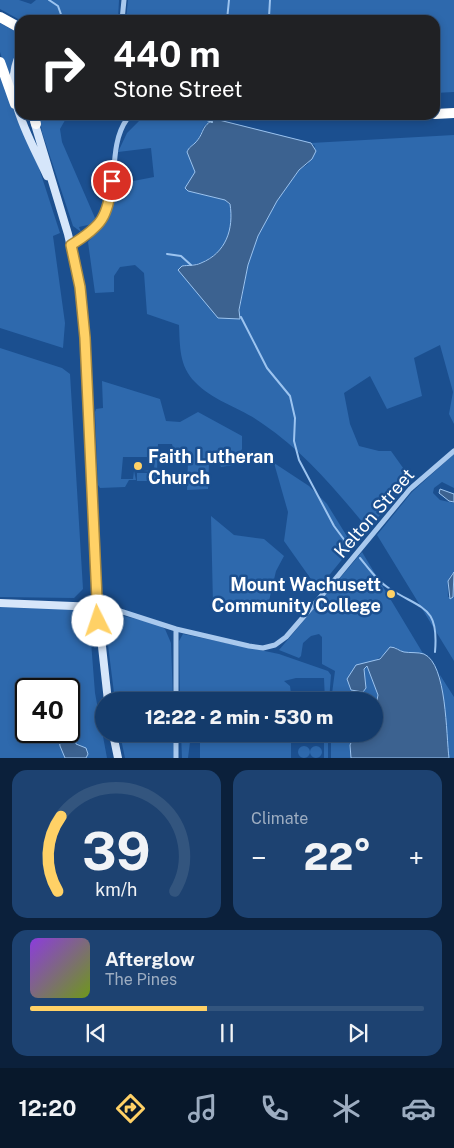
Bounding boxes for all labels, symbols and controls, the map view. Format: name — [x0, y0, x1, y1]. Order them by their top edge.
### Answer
text: 440 m — [113, 34, 221, 75]
icon: right — [30, 35, 95, 100]
text: Stone Street — [113, 76, 243, 102]
pin — [91, 160, 133, 202]
icon: arrive — [98, 167, 126, 195]
place label: Faith Lutheran Church — [148, 446, 274, 488]
marker: Faith Lutheran Church — [132, 460, 144, 472]
street label: Kelton Street — [330, 464, 418, 562]
place label: Mount Wachusett Community College — [212, 574, 381, 616]
marker: Mount Wachusett Community College — [385, 588, 397, 600]
position arrow — [71, 594, 123, 646]
speed limit sign: 40 — [15, 678, 80, 743]
text: 12:22 · 2 min · 530 m — [145, 706, 333, 728]
text: Climate — [251, 809, 308, 828]
text: 39 — [82, 821, 151, 882]
text: 22° — [304, 834, 371, 879]
text: − — [251, 841, 267, 874]
text: + — [408, 841, 424, 874]
text: km/h — [95, 879, 138, 900]
text: Afterglow — [105, 948, 195, 970]
text: The Pines — [105, 970, 177, 989]
icon: previous — [82, 1019, 110, 1047]
icon: pause — [213, 1019, 241, 1047]
icon: next — [344, 1019, 372, 1047]
icon: directions — [113, 1091, 148, 1126]
icon: music — [185, 1091, 220, 1126]
icon: phone — [257, 1091, 292, 1126]
icon: climate — [329, 1091, 364, 1126]
icon: car — [401, 1091, 436, 1126]
text: 12:20 — [18, 1095, 76, 1121]

